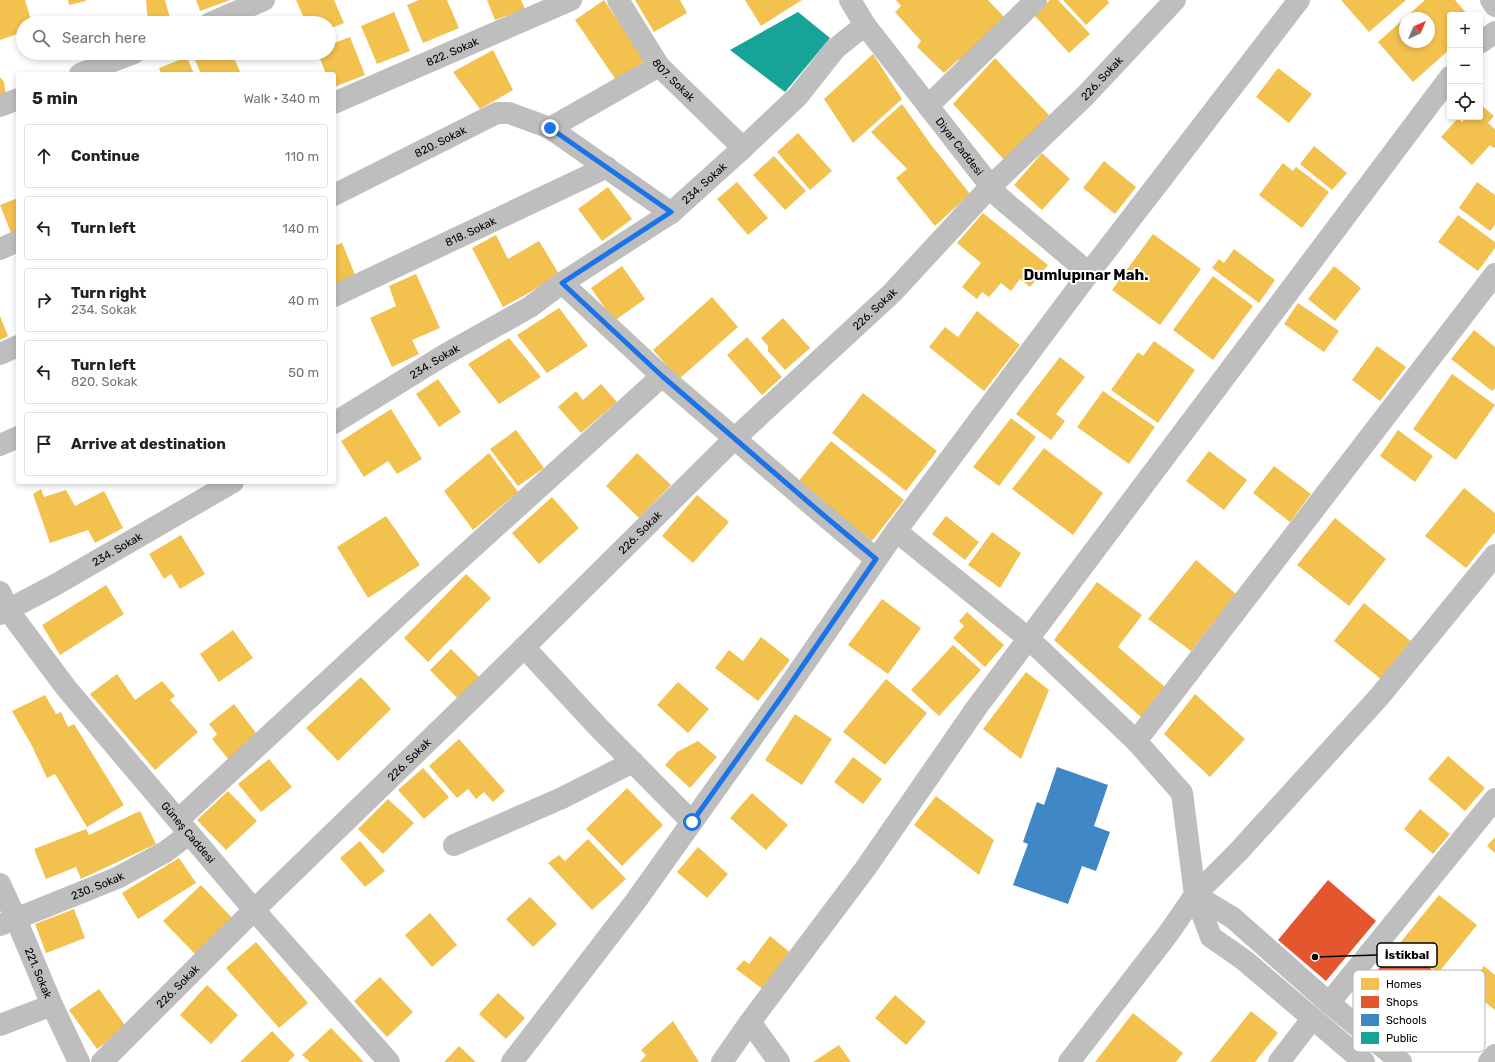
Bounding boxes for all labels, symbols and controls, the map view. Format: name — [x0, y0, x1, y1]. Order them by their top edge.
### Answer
north arrow — [1399, 12, 1435, 48]
map controls — [1447, 12, 1483, 120]
button: + — [1447, 12, 1483, 48]
search box — [16, 16, 336, 60]
icon: search — [30, 27, 52, 49]
text: Search here — [62, 29, 146, 47]
street label: 822. Sokak — [424, 34, 481, 69]
button: − — [1447, 48, 1483, 84]
street label: 226. Sokak — [1078, 53, 1126, 103]
street label: 807. Sokak — [650, 56, 698, 104]
button: locate — [1447, 84, 1483, 120]
text: 5 min — [32, 88, 78, 108]
text: Walk · 340 m — [243, 91, 320, 106]
street label: Diyar Caddesi — [933, 115, 986, 178]
route end — [541, 119, 559, 137]
street label: 820. Sokak — [412, 123, 469, 160]
icon: ahead — [33, 145, 55, 167]
text: Continue — [71, 147, 140, 165]
text: 110 m — [285, 149, 319, 164]
street label: 234. Sokak — [679, 159, 729, 207]
street label: 818. Sokak — [443, 214, 498, 249]
icon: left — [33, 217, 55, 239]
text: Turn left — [71, 219, 136, 237]
text: 140 m — [282, 221, 319, 236]
district label: Dumlupınar Mah. — [1023, 266, 1149, 284]
text: Turn right — [71, 284, 146, 302]
street label: 226. Sokak — [850, 285, 900, 333]
icon: right — [33, 289, 55, 311]
text: 40 m — [288, 293, 319, 308]
text: 234. Sokak — [71, 302, 137, 317]
street label: 234. Sokak — [407, 341, 462, 381]
text: Turn left — [71, 356, 136, 374]
icon: left — [33, 361, 55, 383]
text: 50 m — [288, 365, 319, 380]
text: 820. Sokak — [71, 374, 137, 389]
icon: arrive — [33, 433, 55, 455]
text: Arrive at destination — [71, 435, 226, 453]
street label: 226. Sokak — [616, 508, 664, 556]
street label: 234. Sokak — [90, 529, 145, 569]
street label: 226. Sokak — [385, 735, 434, 784]
street label: Güneş Caddesi — [159, 799, 218, 866]
route start — [683, 813, 701, 831]
street label: 230. Sokak — [69, 869, 126, 902]
callout: İstikbal — [1377, 943, 1437, 967]
street label: 221. Sokak — [22, 946, 55, 1001]
text: İstikbal — [1385, 948, 1429, 962]
street label: 226. Sokak — [153, 962, 202, 1011]
legend — [1353, 970, 1485, 1052]
text: Homes — [1386, 978, 1422, 991]
text: Shops — [1386, 996, 1418, 1009]
text: Schools — [1386, 1014, 1427, 1027]
text: Public — [1386, 1032, 1418, 1045]

